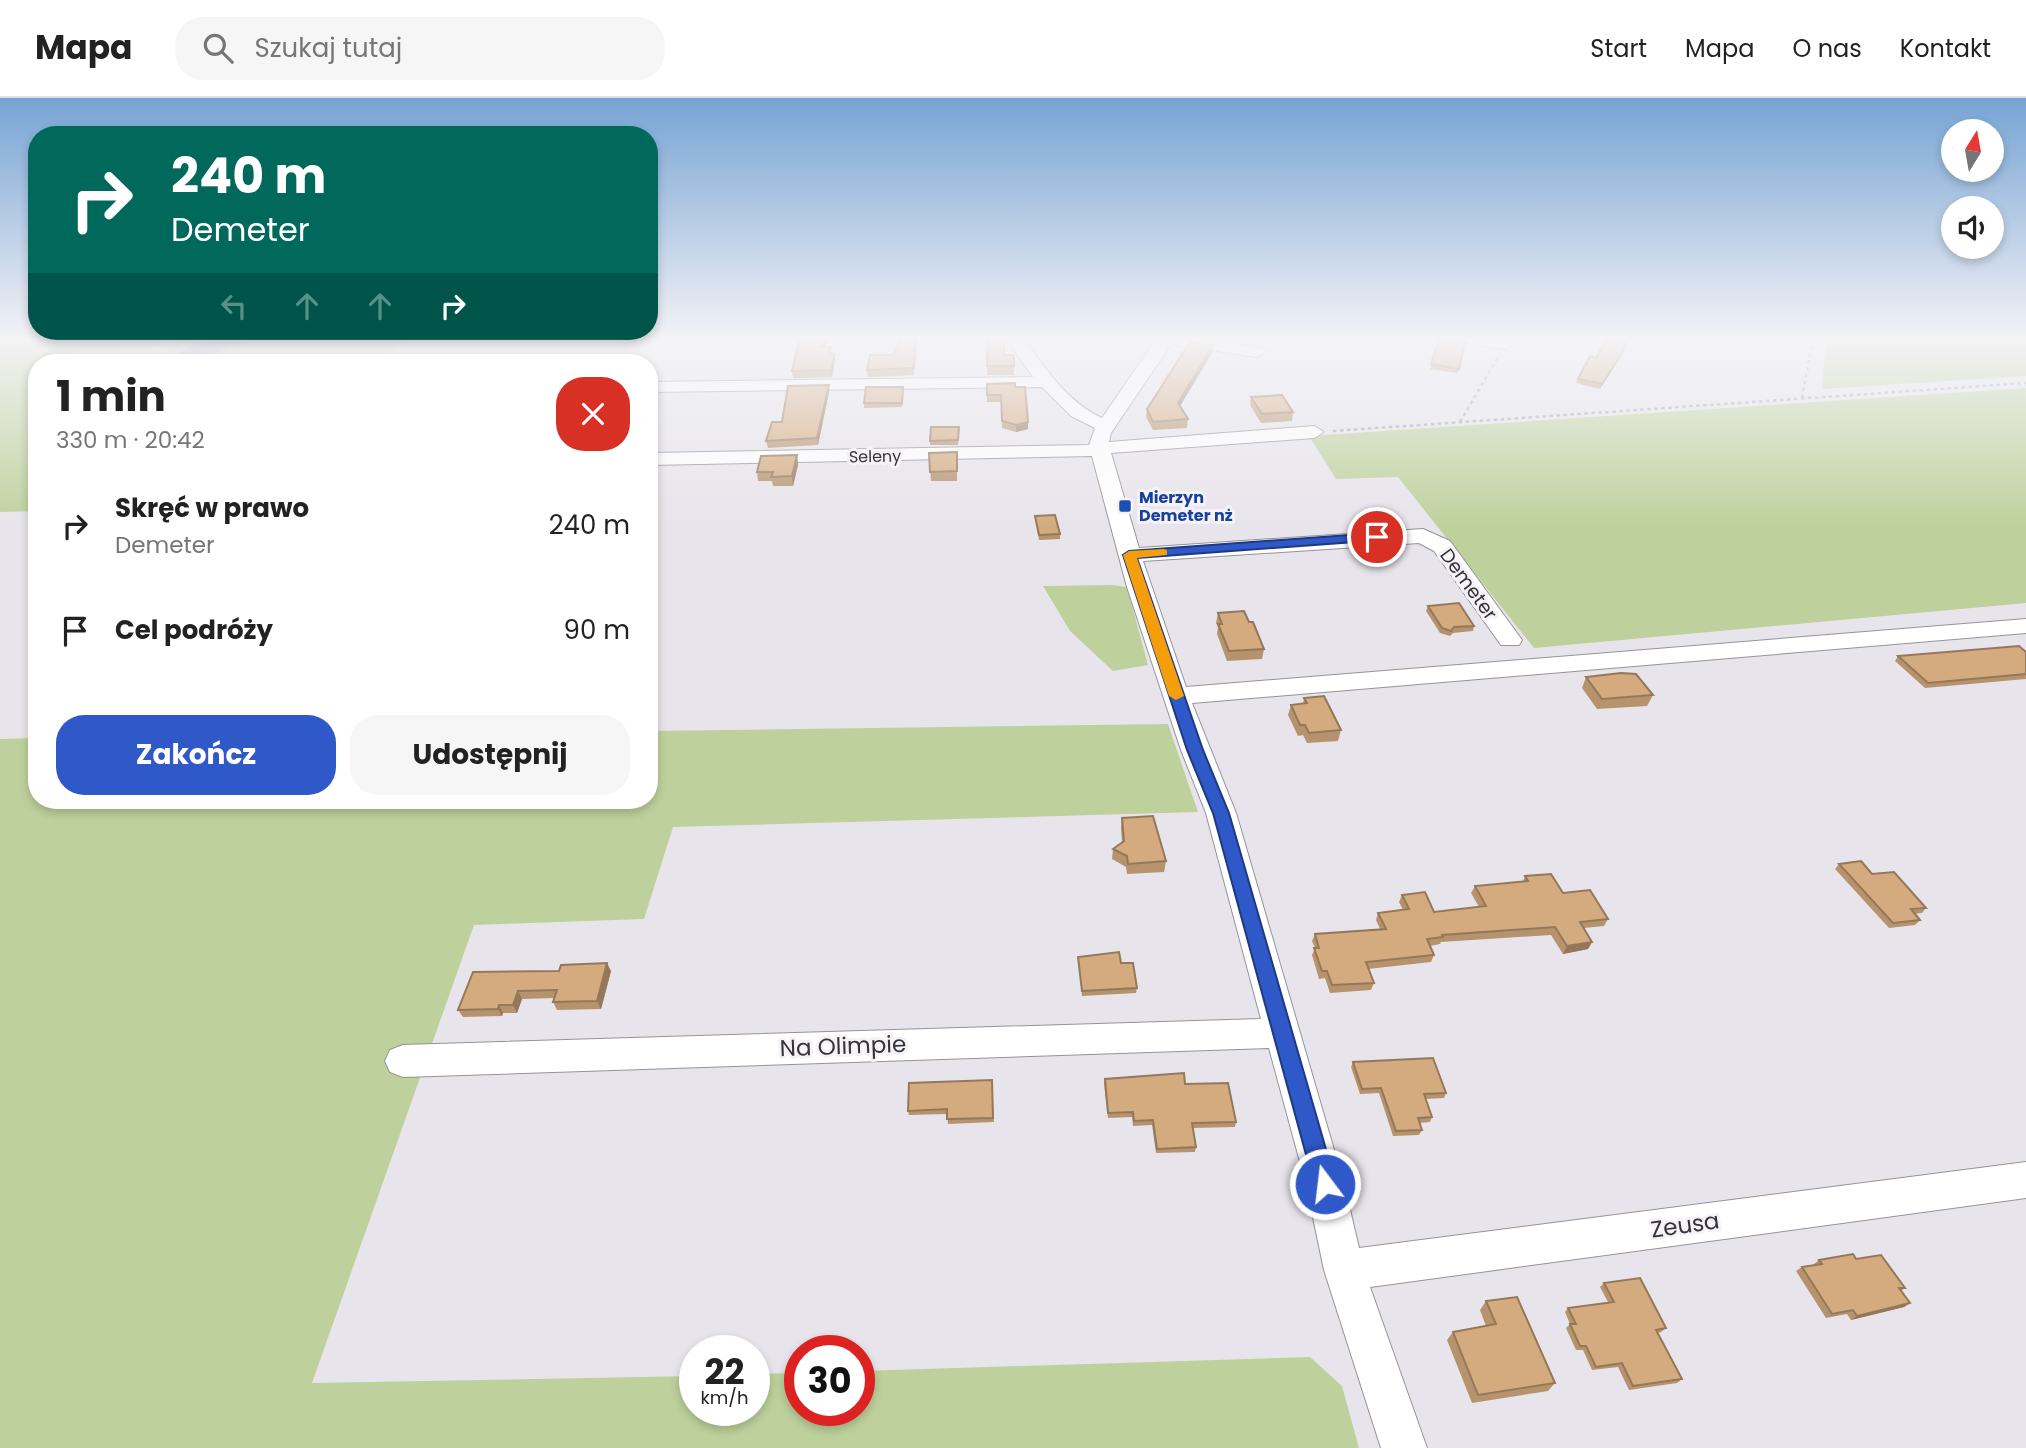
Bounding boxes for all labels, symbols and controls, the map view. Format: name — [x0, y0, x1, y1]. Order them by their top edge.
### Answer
search box — [175, 17, 665, 80]
text: Mapa — [35, 24, 133, 71]
icon: search — [199, 29, 237, 67]
text: Szukaj tutaj — [255, 30, 402, 66]
text: Start — [1590, 32, 1647, 65]
text: Mapa — [1685, 32, 1754, 65]
text: O nas — [1792, 32, 1862, 65]
text: Kontakt — [1900, 32, 1991, 65]
north arrow — [1941, 119, 2004, 182]
map controls — [1941, 119, 2004, 259]
text: 240 m — [171, 142, 326, 210]
icon: right — [56, 154, 147, 245]
button: sound — [1941, 196, 2004, 259]
text: Demeter — [171, 207, 310, 252]
icon: left — [215, 287, 253, 325]
icon: ahead — [288, 287, 326, 325]
icon: ahead — [361, 287, 399, 325]
icon: right — [434, 287, 472, 325]
text: 1 min — [56, 367, 166, 426]
button: close — [556, 377, 630, 451]
text: 330 m · 20:42 — [56, 424, 205, 456]
street label: Seleny — [849, 445, 901, 468]
place label: Mierzyn Demeter nż — [1139, 486, 1233, 527]
text: Skręć w prawo — [115, 490, 309, 526]
marker: Mierzyn Demeter nż — [1117, 498, 1133, 514]
icon: right — [56, 507, 94, 545]
text: 240 m — [549, 507, 630, 543]
pin — [1347, 507, 1407, 567]
icon: arrive — [1358, 518, 1396, 556]
text: Demeter — [115, 529, 215, 561]
street label: Demeter — [1433, 543, 1504, 626]
icon: arrive — [56, 612, 94, 650]
text: Cel podróży — [115, 612, 273, 648]
text: 90 m — [564, 612, 630, 648]
button: Zakończ — [56, 715, 336, 795]
button: Udostępnij — [350, 715, 630, 795]
street label: Na Olimpie — [779, 1028, 907, 1064]
position arrow — [1288, 1147, 1362, 1221]
street label: Zeusa — [1649, 1204, 1721, 1246]
speed limit sign: 30 — [784, 1335, 875, 1426]
text: 22 — [705, 1347, 744, 1396]
text: km/h — [701, 1385, 748, 1410]

